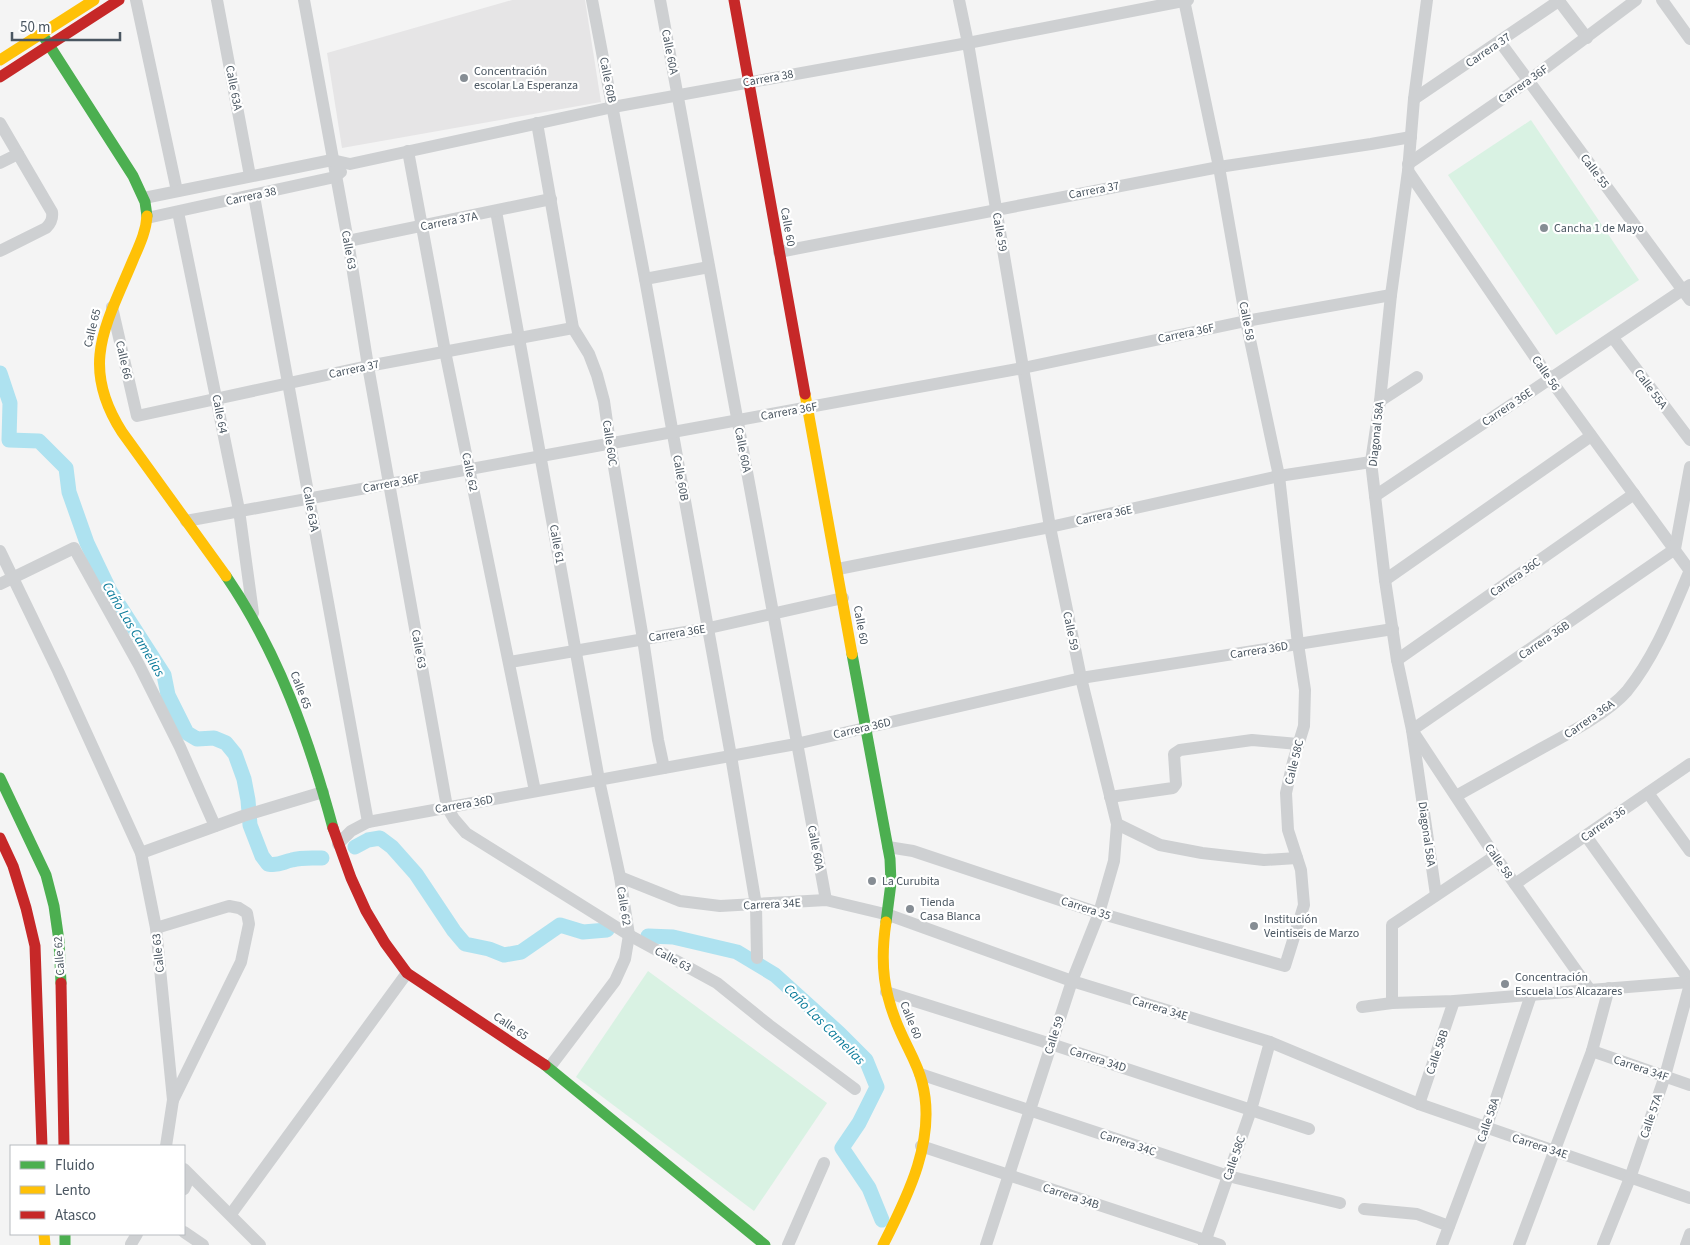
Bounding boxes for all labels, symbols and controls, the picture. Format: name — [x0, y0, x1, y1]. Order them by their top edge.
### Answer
scale bar — [12, 10, 120, 42]
text: 50 m — [20, 17, 50, 38]
street label: Calle 60A — [657, 28, 682, 77]
street label: Carrera 37 — [1462, 29, 1514, 72]
street label: Calle 60B — [595, 56, 620, 104]
street label: Carrera 36F — [1495, 61, 1552, 108]
place label: Concentración escolar La Esperanza — [474, 63, 578, 94]
street label: Calle 63A — [221, 64, 246, 113]
street label: Carrera 38 — [741, 66, 795, 91]
marker: Concentración escolar La Esperanza — [458, 72, 470, 84]
street label: Calle 55 — [1576, 150, 1613, 192]
street label: Carrera 37 — [1067, 177, 1121, 204]
street label: Carrera 38 — [224, 183, 278, 210]
street label: Calle 60 — [776, 206, 799, 248]
street label: Carrera 37A — [419, 208, 480, 235]
street label: Calle 59 — [988, 211, 1011, 253]
place label: Cancha 1 de Mayo — [1554, 220, 1644, 237]
marker: Cancha 1 de Mayo — [1538, 222, 1550, 234]
street label: Calle 63 — [337, 229, 360, 271]
street label: Calle 58 — [1234, 300, 1259, 342]
street label: Calle 65 — [79, 307, 105, 349]
street label: Carrera 36F — [1156, 319, 1216, 348]
street label: Calle 66 — [111, 339, 136, 381]
street label: Calle 56 — [1527, 352, 1564, 394]
street label: Carrera 37 — [327, 356, 381, 383]
street label: Calle 55A — [1630, 366, 1671, 413]
street label: Carrera 36E — [1479, 384, 1536, 431]
street label: Calle 64 — [207, 393, 232, 435]
street label: Carrera 36F — [759, 398, 819, 425]
street label: Diagonal 58A — [1365, 400, 1388, 467]
street label: Calle 60C — [598, 419, 621, 467]
street label: Calle 60A — [730, 426, 755, 475]
street label: Calle 62 — [457, 451, 482, 493]
street label: Calle 60B — [668, 454, 693, 502]
street label: Carrera 36F — [361, 470, 421, 497]
street label: Calle 63A — [298, 485, 323, 534]
street label: Carrera 36E — [1074, 501, 1134, 530]
street label: Calle 61 — [545, 523, 568, 565]
street label: Carrera 36C — [1487, 554, 1544, 601]
water label: Caño Las Camelias — [97, 578, 170, 681]
street label: Calle 60 — [849, 604, 872, 646]
street label: Calle 59 — [1058, 610, 1083, 652]
street label: Carrera 36B — [1515, 617, 1573, 664]
street label: Carrera 36E — [647, 621, 707, 646]
street label: Calle 63 — [407, 628, 430, 670]
street label: Carrera 36D — [1229, 638, 1289, 663]
street label: Calle 65 — [286, 669, 316, 712]
street label: Carrera 36A — [1561, 696, 1618, 743]
street label: Carrera 36D — [832, 714, 893, 743]
street label: Calle 58C — [1281, 738, 1308, 787]
street label: Carrera 36D — [434, 791, 494, 818]
street label: Diagonal 58A — [1414, 801, 1440, 868]
street label: Carrera 36 — [1577, 803, 1629, 846]
street label: Calle 60A — [803, 824, 828, 873]
street label: Calle 58 — [1480, 840, 1517, 882]
place label: La Curubita — [882, 873, 940, 890]
marker: La Curubita — [866, 875, 878, 887]
street label: Calle 62 — [612, 885, 635, 927]
street label: Carrera 35 — [1059, 892, 1113, 924]
place label: Tienda Casa Blanca — [920, 894, 981, 925]
street label: Carrera 34E — [743, 895, 801, 914]
marker: Tienda Casa Blanca — [904, 903, 916, 915]
place label: Institución Veintiseis de Marzo — [1264, 911, 1359, 942]
marker: Institución Veintiseis de Marzo — [1248, 920, 1260, 932]
street label: Calle 63 — [148, 932, 169, 973]
street label: Calle 62 — [50, 936, 69, 976]
street label: Calle 63 — [651, 943, 694, 976]
place label: Concentración Escuela Los Alcazares — [1515, 969, 1622, 1000]
marker: Concentración Escuela Los Alcazares — [1499, 978, 1511, 990]
water label: Caño Las Camelias — [779, 980, 870, 1070]
street label: Carrera 34E — [1130, 992, 1190, 1025]
street label: Calle 60 — [895, 999, 926, 1042]
street label: Calle 65 — [490, 1008, 532, 1044]
street label: Calle 59 — [1040, 1014, 1069, 1056]
street label: Calle 58B — [1422, 1027, 1453, 1077]
street label: Carrera 34D — [1067, 1042, 1128, 1077]
street label: Carrera 34F — [1611, 1051, 1671, 1086]
street label: Calle 57A — [1636, 1091, 1667, 1141]
street label: Calle 58A — [1473, 1095, 1504, 1145]
street label: Carrera 34C — [1098, 1126, 1158, 1161]
street label: Carrera 34E — [1510, 1129, 1570, 1163]
street label: Calle 58C — [1219, 1133, 1250, 1183]
legend — [10, 1145, 185, 1235]
text: Fluido — [55, 1155, 95, 1176]
street label: Carrera 34B — [1040, 1179, 1101, 1214]
text: Lento — [55, 1180, 91, 1201]
text: Atasco — [55, 1205, 96, 1226]

